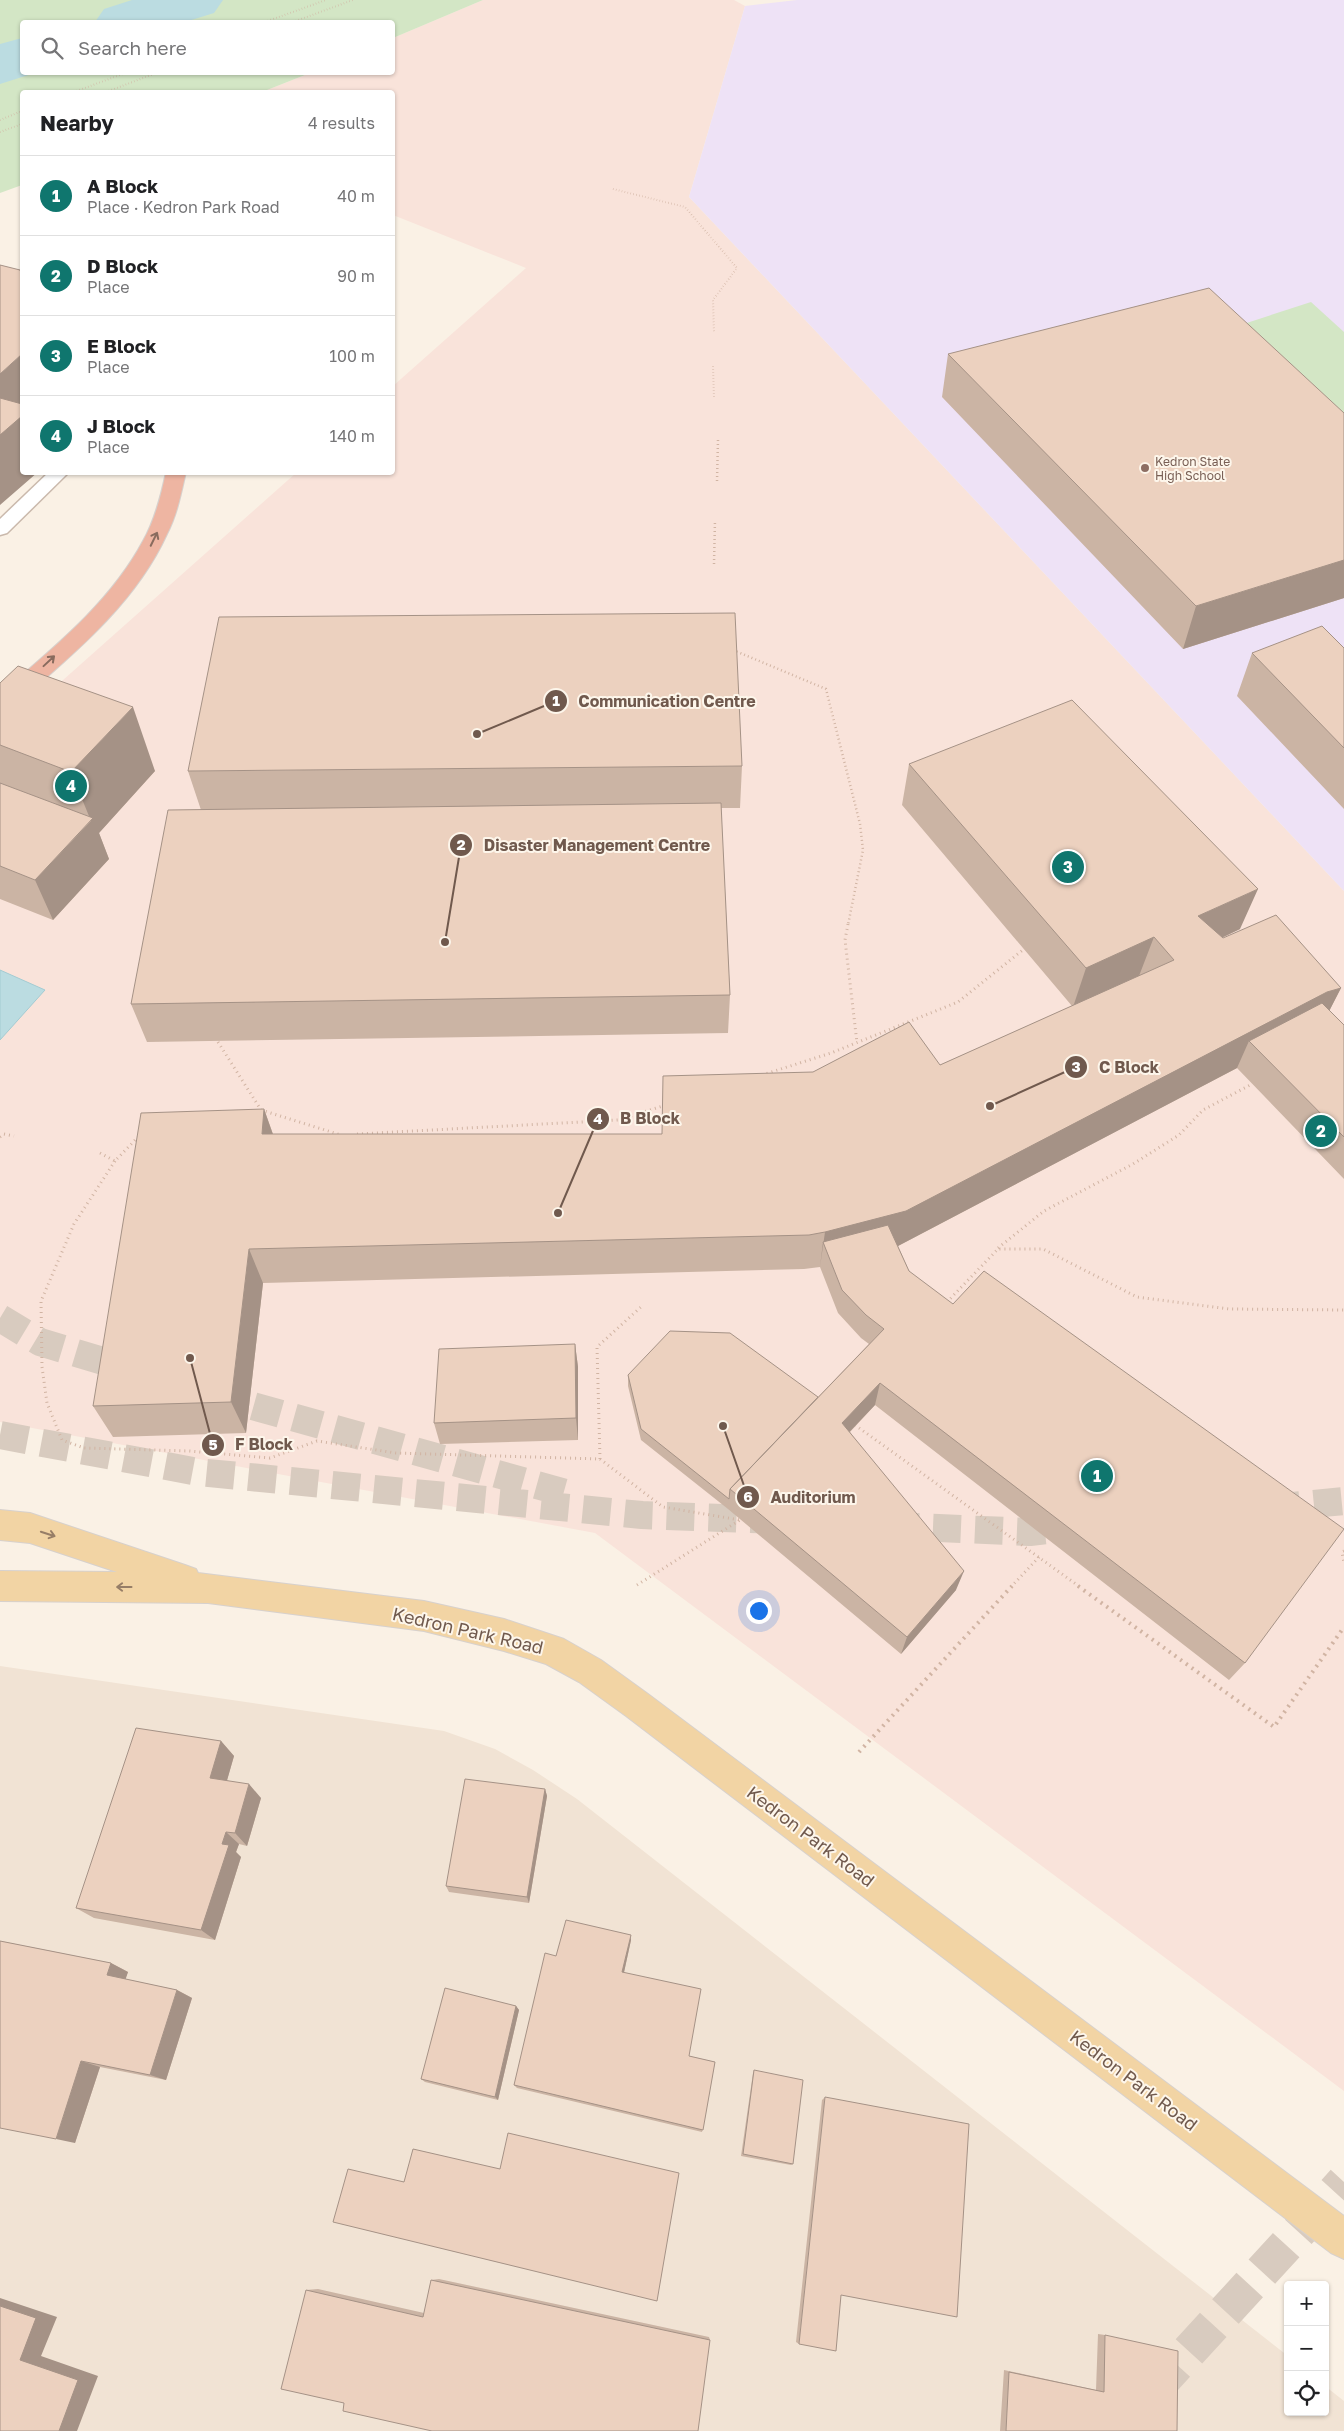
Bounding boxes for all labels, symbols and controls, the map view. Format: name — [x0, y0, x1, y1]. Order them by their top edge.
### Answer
search box — [20, 20, 395, 75]
icon: search — [38, 34, 66, 62]
text: Search here — [78, 36, 187, 59]
text: Nearby — [40, 110, 114, 136]
text: 4 results — [308, 113, 375, 133]
text: A Block — [87, 174, 158, 197]
text: 1 — [52, 186, 60, 206]
text: 40 m — [337, 186, 375, 206]
text: Place · Kedron Park Road — [87, 197, 280, 217]
text: D Block — [87, 254, 158, 277]
text: 2 — [51, 266, 61, 286]
text: 90 m — [337, 266, 375, 286]
text: Place — [87, 277, 130, 297]
text: E Block — [87, 334, 157, 357]
text: 3 — [51, 346, 61, 366]
text: 100 m — [329, 346, 375, 366]
text: Place — [87, 357, 130, 377]
text: J Block — [87, 414, 156, 437]
text: 4 — [51, 426, 61, 446]
text: 140 m — [329, 426, 375, 446]
text: Place — [87, 437, 130, 457]
place label: Kedron State High School — [1155, 454, 1230, 483]
marker: Kedron State High School — [1139, 462, 1151, 474]
one-way arrow — [150, 532, 159, 547]
one-way arrow — [43, 655, 55, 667]
callout: Communication Centre — [544, 685, 766, 716]
text: 1 — [552, 691, 560, 709]
text: Communication Centre — [578, 691, 756, 711]
pin: 4 — [55, 767, 87, 805]
callout: Disaster Management Centre — [449, 830, 720, 861]
text: 2 — [456, 835, 466, 853]
text: Disaster Management Centre — [484, 835, 710, 855]
pin: 3 — [1052, 848, 1084, 886]
callout: C Block — [1064, 1051, 1169, 1082]
text: 3 — [1071, 1057, 1081, 1075]
text: C Block — [1099, 1057, 1160, 1077]
callout: B Block — [585, 1103, 690, 1134]
text: B Block — [620, 1108, 681, 1128]
text: 4 — [593, 1109, 603, 1127]
pin: 2 — [1305, 1112, 1337, 1150]
callout: F Block — [200, 1429, 303, 1460]
text: F Block — [235, 1434, 294, 1454]
text: 5 — [208, 1435, 218, 1453]
pin: 1 — [1081, 1457, 1113, 1495]
callout: Auditorium — [735, 1482, 865, 1513]
text: 6 — [743, 1487, 753, 1505]
text: Auditorium — [770, 1487, 856, 1507]
one-way arrow — [39, 1530, 55, 1540]
one-way arrow — [117, 1582, 133, 1592]
your location — [746, 1598, 772, 1624]
street label: Kedron Park Road — [390, 1602, 546, 1658]
street label: Kedron Park Road — [743, 1781, 879, 1891]
street label: Kedron Park Road — [1066, 2025, 1202, 2135]
map controls — [1284, 2281, 1329, 2416]
button: + — [1284, 2281, 1329, 2326]
button: − — [1284, 2326, 1329, 2371]
button: locate — [1284, 2371, 1329, 2416]

